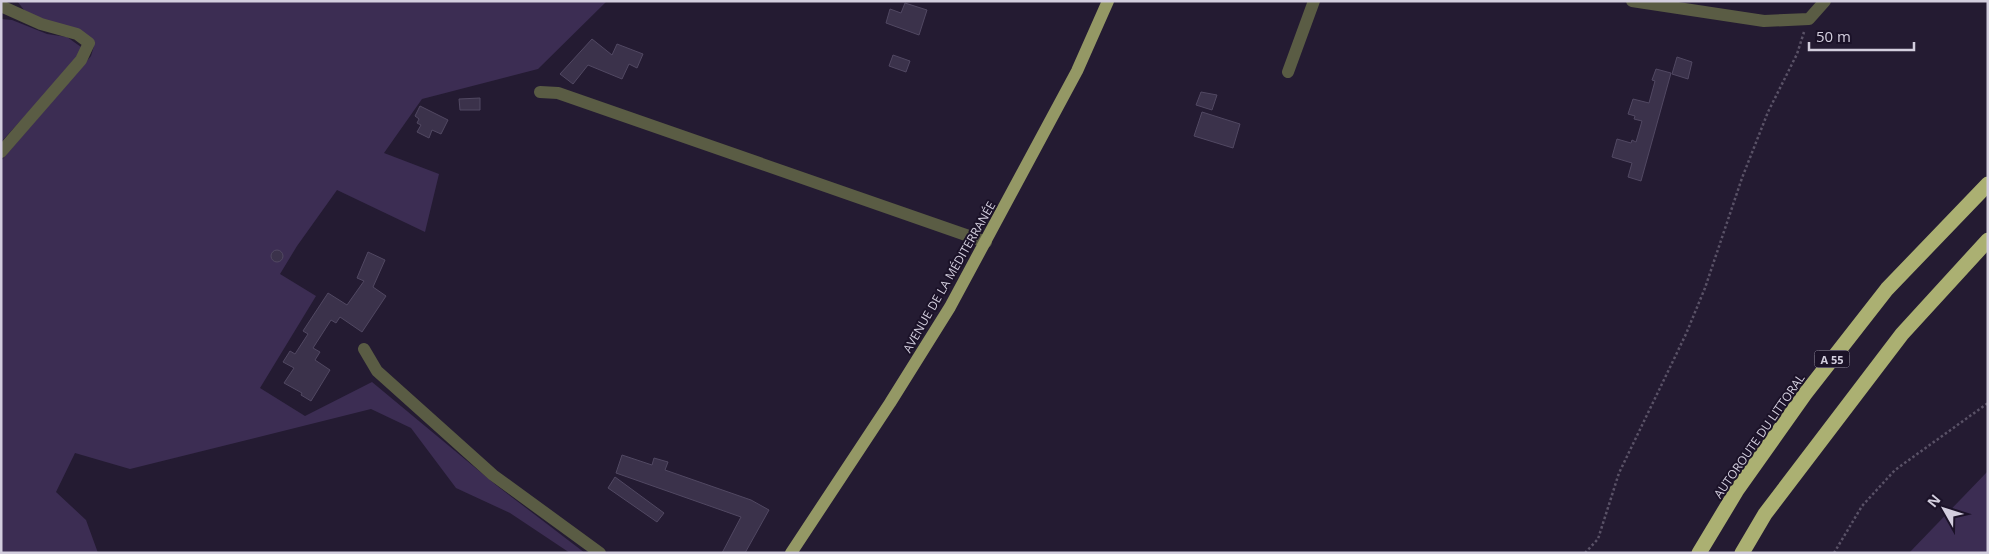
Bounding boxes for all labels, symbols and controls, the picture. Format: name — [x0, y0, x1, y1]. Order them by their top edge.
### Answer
scale bar — [1809, 20, 1914, 52]
text: 50 m — [1816, 26, 1851, 46]
street label: AVENUE DE LA MÉDITERRANÉE — [899, 198, 999, 356]
road number: A 55 — [1814, 350, 1850, 368]
street label: AUTOROUTE DU LITTORAL — [1710, 370, 1808, 502]
north arrow — [1919, 484, 1969, 534]
text: N — [1923, 490, 1944, 511]

